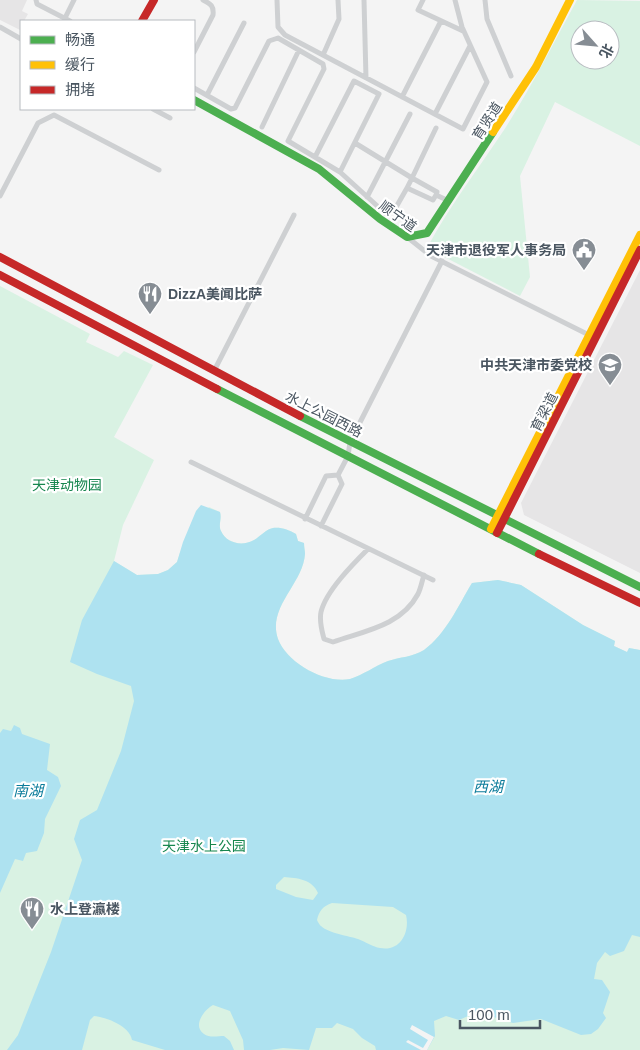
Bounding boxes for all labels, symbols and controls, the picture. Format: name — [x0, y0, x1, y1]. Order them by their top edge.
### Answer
legend — [20, 20, 195, 110]
north arrow — [570, 20, 620, 70]
text: 畅通 — [65, 31, 95, 48]
text: 北 — [596, 41, 617, 61]
text: 缓行 — [65, 56, 95, 73]
text: 拥堵 — [65, 81, 95, 98]
street label: 育贤道 — [469, 99, 505, 143]
street label: 顺宁道 — [376, 197, 420, 235]
public building icon: 天津市退役军人事务局 — [571, 237, 597, 271]
place label: 天津市退役军人事务局 — [426, 242, 566, 258]
restaurant icon: DizzA美闻比萨 — [137, 281, 163, 315]
place label: DizzA美闻比萨 — [168, 286, 262, 302]
school or university icon: 中共天津市委党校 — [597, 352, 623, 386]
place label: 中共天津市委党校 — [480, 357, 592, 373]
street label: 水上公园西路 — [283, 388, 365, 440]
street label: 育梁道 — [527, 390, 561, 434]
park label: 天津动物园 — [32, 477, 102, 493]
water label: 西湖 — [473, 778, 505, 795]
water label: 南湖 — [13, 782, 45, 799]
park label: 天津水上公园 — [162, 838, 246, 854]
restaurant icon: 水上登瀛楼 — [19, 896, 45, 930]
place label: 水上登瀛楼 — [50, 901, 120, 917]
scale bar — [460, 998, 540, 1030]
text: 100 m — [468, 1006, 510, 1023]

